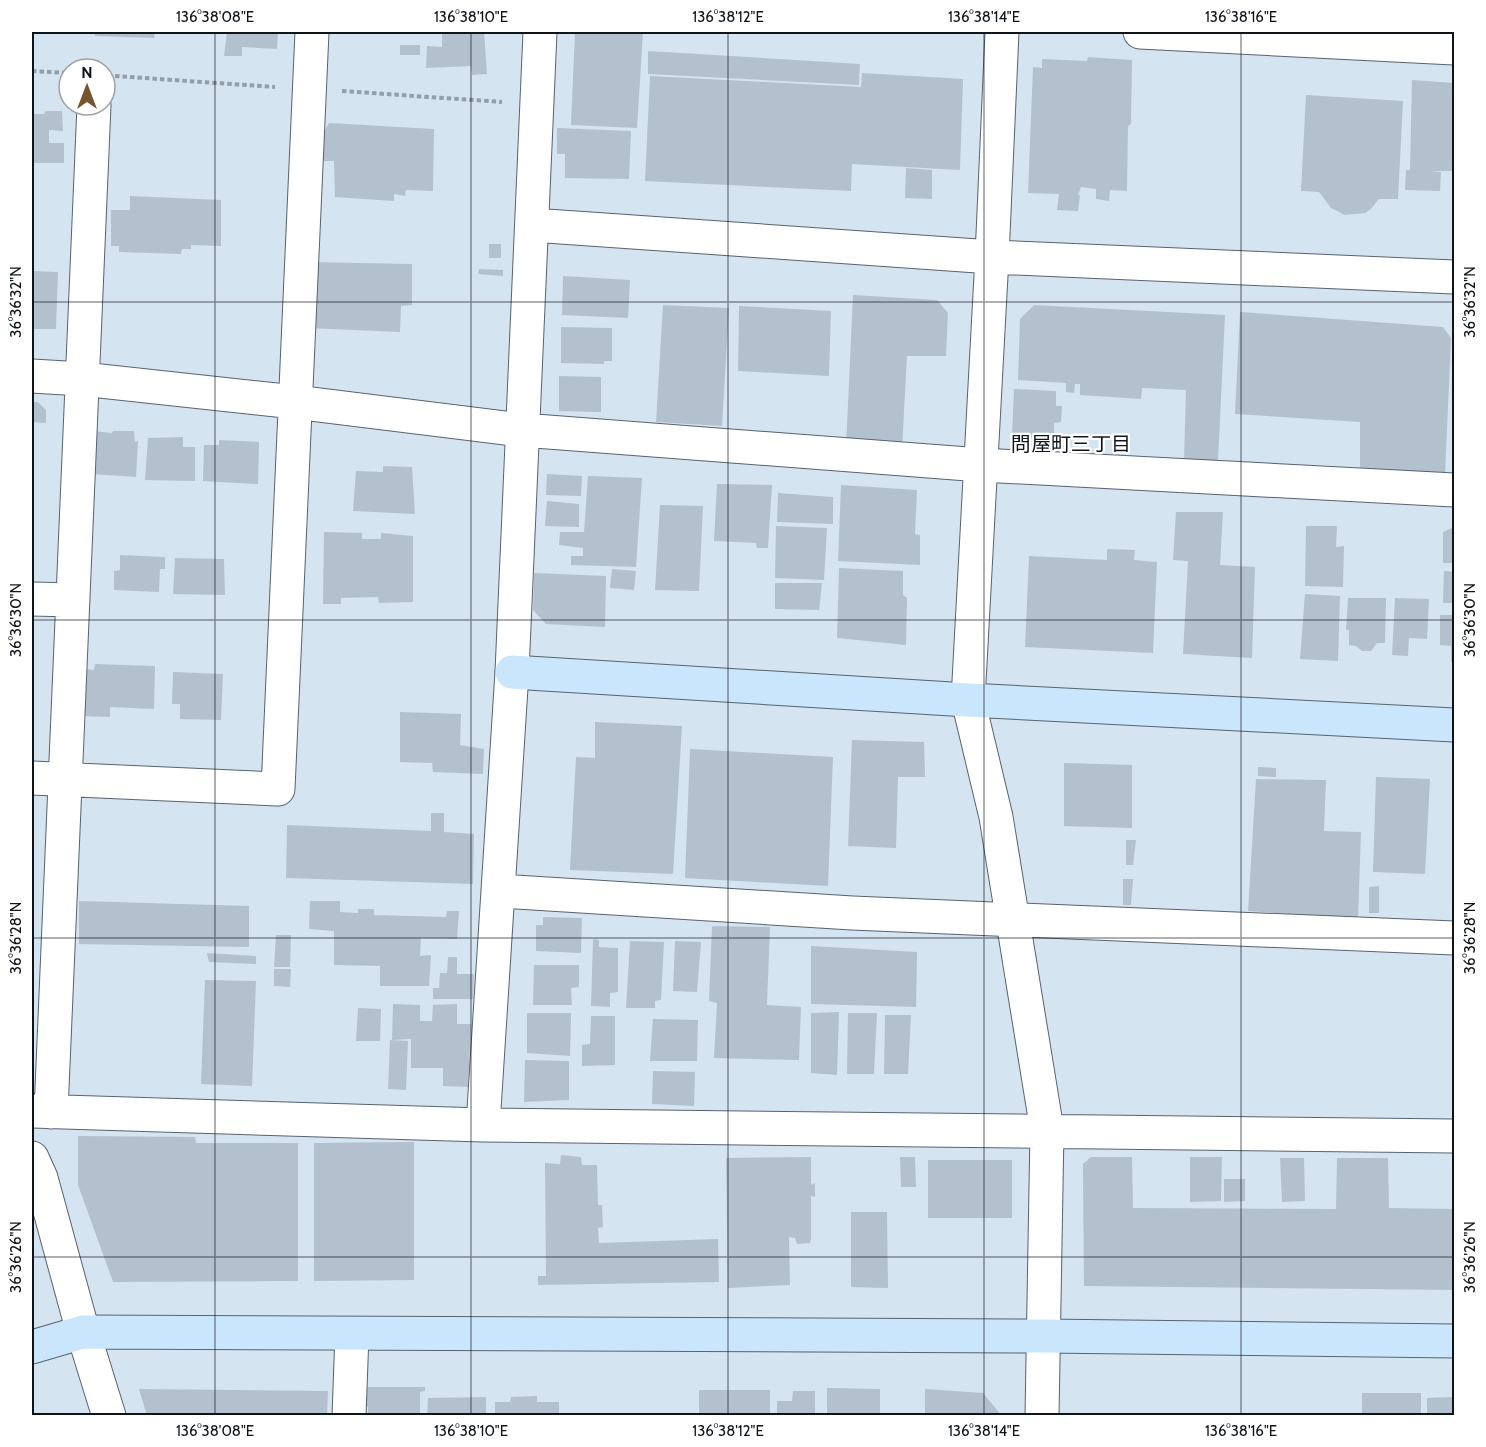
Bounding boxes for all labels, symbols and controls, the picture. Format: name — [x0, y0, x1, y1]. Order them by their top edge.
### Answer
text: 136°38'08"E — [176, 8, 254, 26]
text: 136°38'10"E — [434, 8, 508, 26]
text: 136°38'12"E — [692, 8, 764, 26]
text: 136°38'14"E — [948, 8, 1020, 26]
text: 136°38'16"E — [1205, 8, 1277, 26]
north arrow — [57, 57, 117, 117]
text: N — [81, 63, 93, 82]
text: 36°36'32"N — [7, 266, 25, 338]
text: 36°36'32"N — [1461, 266, 1479, 338]
district label: 問屋町三丁目 — [1011, 432, 1131, 456]
text: 36°36'30"N — [7, 583, 25, 657]
text: 36°36'30"N — [1461, 583, 1479, 657]
text: 36°36'28"N — [7, 902, 25, 974]
text: 36°36'28"N — [1461, 902, 1479, 974]
text: 36°36'26"N — [7, 1221, 25, 1293]
text: 36°36'26"N — [1461, 1221, 1479, 1293]
text: 136°38'08"E — [176, 1422, 254, 1440]
text: 136°38'10"E — [434, 1422, 508, 1440]
text: 136°38'12"E — [692, 1422, 764, 1440]
text: 136°38'14"E — [948, 1422, 1020, 1440]
text: 136°38'16"E — [1205, 1422, 1277, 1440]

